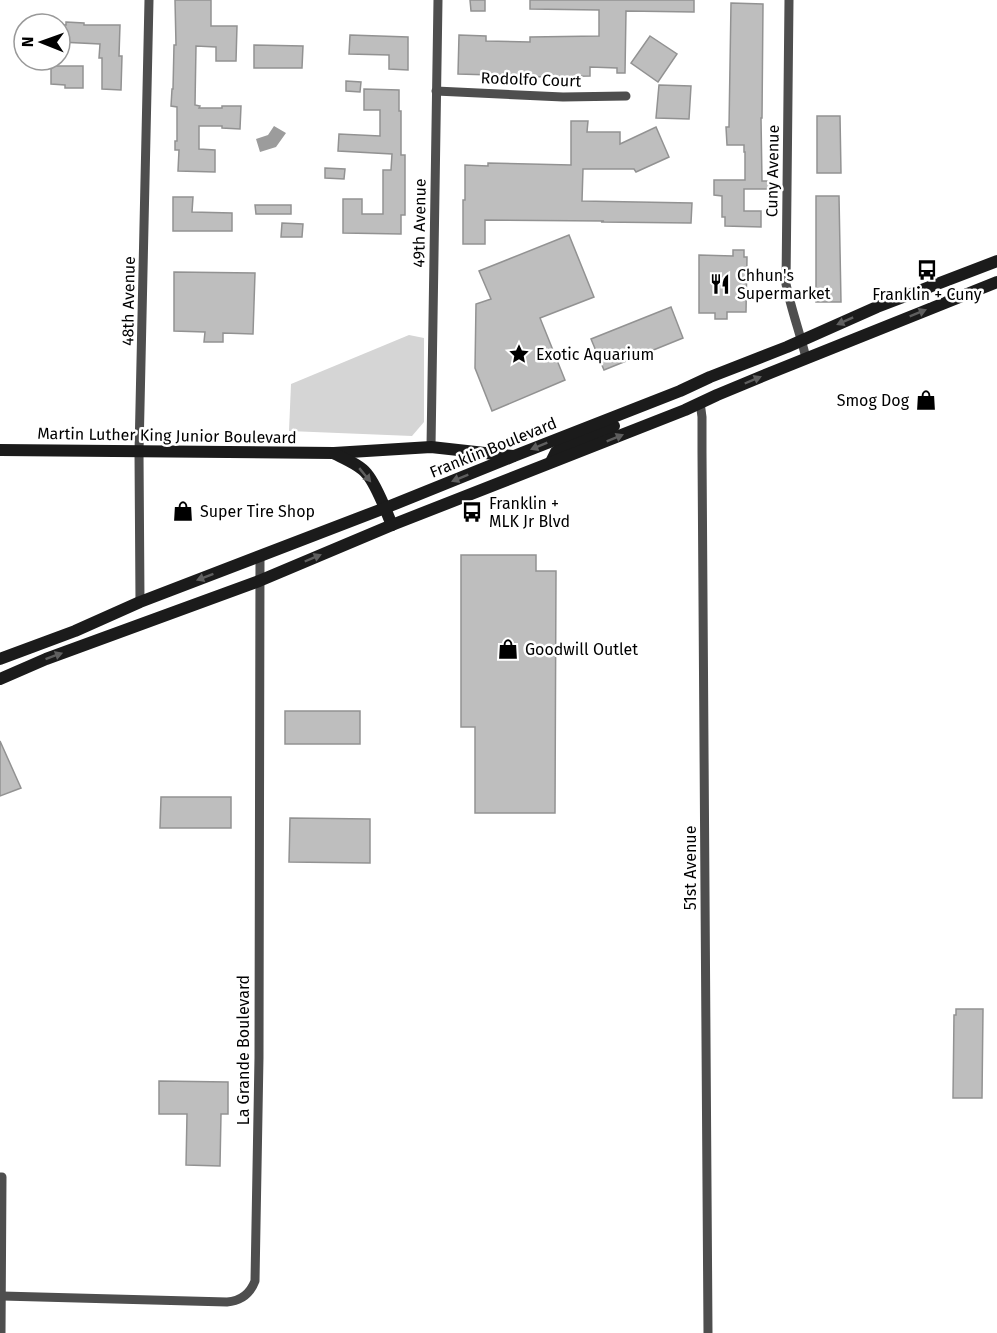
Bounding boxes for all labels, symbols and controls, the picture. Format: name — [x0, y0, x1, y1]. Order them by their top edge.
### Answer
north arrow — [12, 12, 72, 72]
text: N — [18, 36, 37, 47]
street label: Rodolfo Court — [480, 68, 582, 91]
street label: Cuny Avenue — [762, 125, 783, 217]
street label: 49th Avenue — [409, 178, 430, 268]
street label: 48th Avenue — [118, 256, 139, 346]
bus stop icon: Franklin + Cuny — [915, 258, 939, 282]
place label: Chhun's Supermarket — [737, 266, 831, 303]
restaurant icon: Chhun's Supermarket — [708, 272, 732, 296]
place label: Franklin + Cuny — [872, 285, 982, 304]
one-way arrow — [910, 308, 928, 318]
one-way arrow — [836, 316, 853, 325]
place icon: Exotic Aquarium — [507, 342, 531, 366]
place label: Exotic Aquarium — [536, 345, 654, 364]
one-way arrow — [744, 375, 762, 385]
shop icon: Smog Dog — [914, 388, 938, 412]
place label: Smog Dog — [837, 391, 910, 410]
street label: Franklin Boulevard — [427, 413, 559, 482]
street label: Martin Luther King Junior Boulevard — [37, 424, 297, 447]
one-way arrow — [606, 433, 624, 442]
one-way arrow — [530, 442, 548, 451]
one-way arrow — [359, 467, 372, 483]
one-way arrow — [451, 474, 469, 483]
place label: Franklin + MLK Jr Blvd — [489, 494, 570, 531]
shop icon: Super Tire Shop — [171, 499, 195, 523]
bus stop icon: Franklin + MLK Jr Blvd — [460, 500, 484, 524]
place label: Super Tire Shop — [200, 502, 315, 521]
one-way arrow — [305, 553, 323, 563]
one-way arrow — [196, 573, 214, 583]
shop icon: Goodwill Outlet — [496, 637, 520, 661]
place label: Goodwill Outlet — [525, 640, 638, 659]
one-way arrow — [45, 651, 63, 661]
street label: 51st Avenue — [681, 826, 700, 910]
street label: La Grande Boulevard — [234, 975, 253, 1125]

